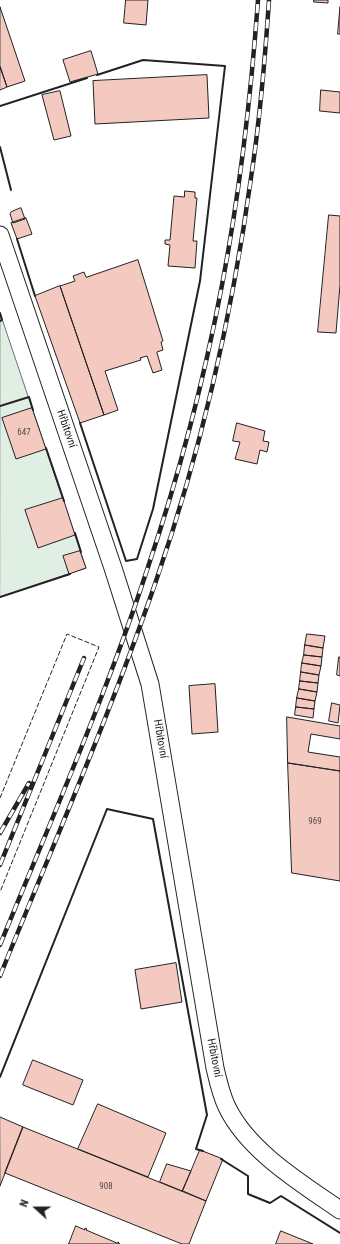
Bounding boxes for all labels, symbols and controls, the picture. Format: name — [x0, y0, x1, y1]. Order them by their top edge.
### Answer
street label: Hřbitovní — [53, 408, 79, 450]
house number: 647 — [17, 428, 31, 438]
street label: Hřbitovní — [150, 718, 170, 760]
house number: 969 — [308, 817, 322, 827]
street label: Hřbitovní — [204, 1037, 224, 1079]
house number: 908 — [99, 1182, 113, 1192]
north arrow — [16, 1188, 56, 1228]
text: N — [17, 1198, 32, 1209]

